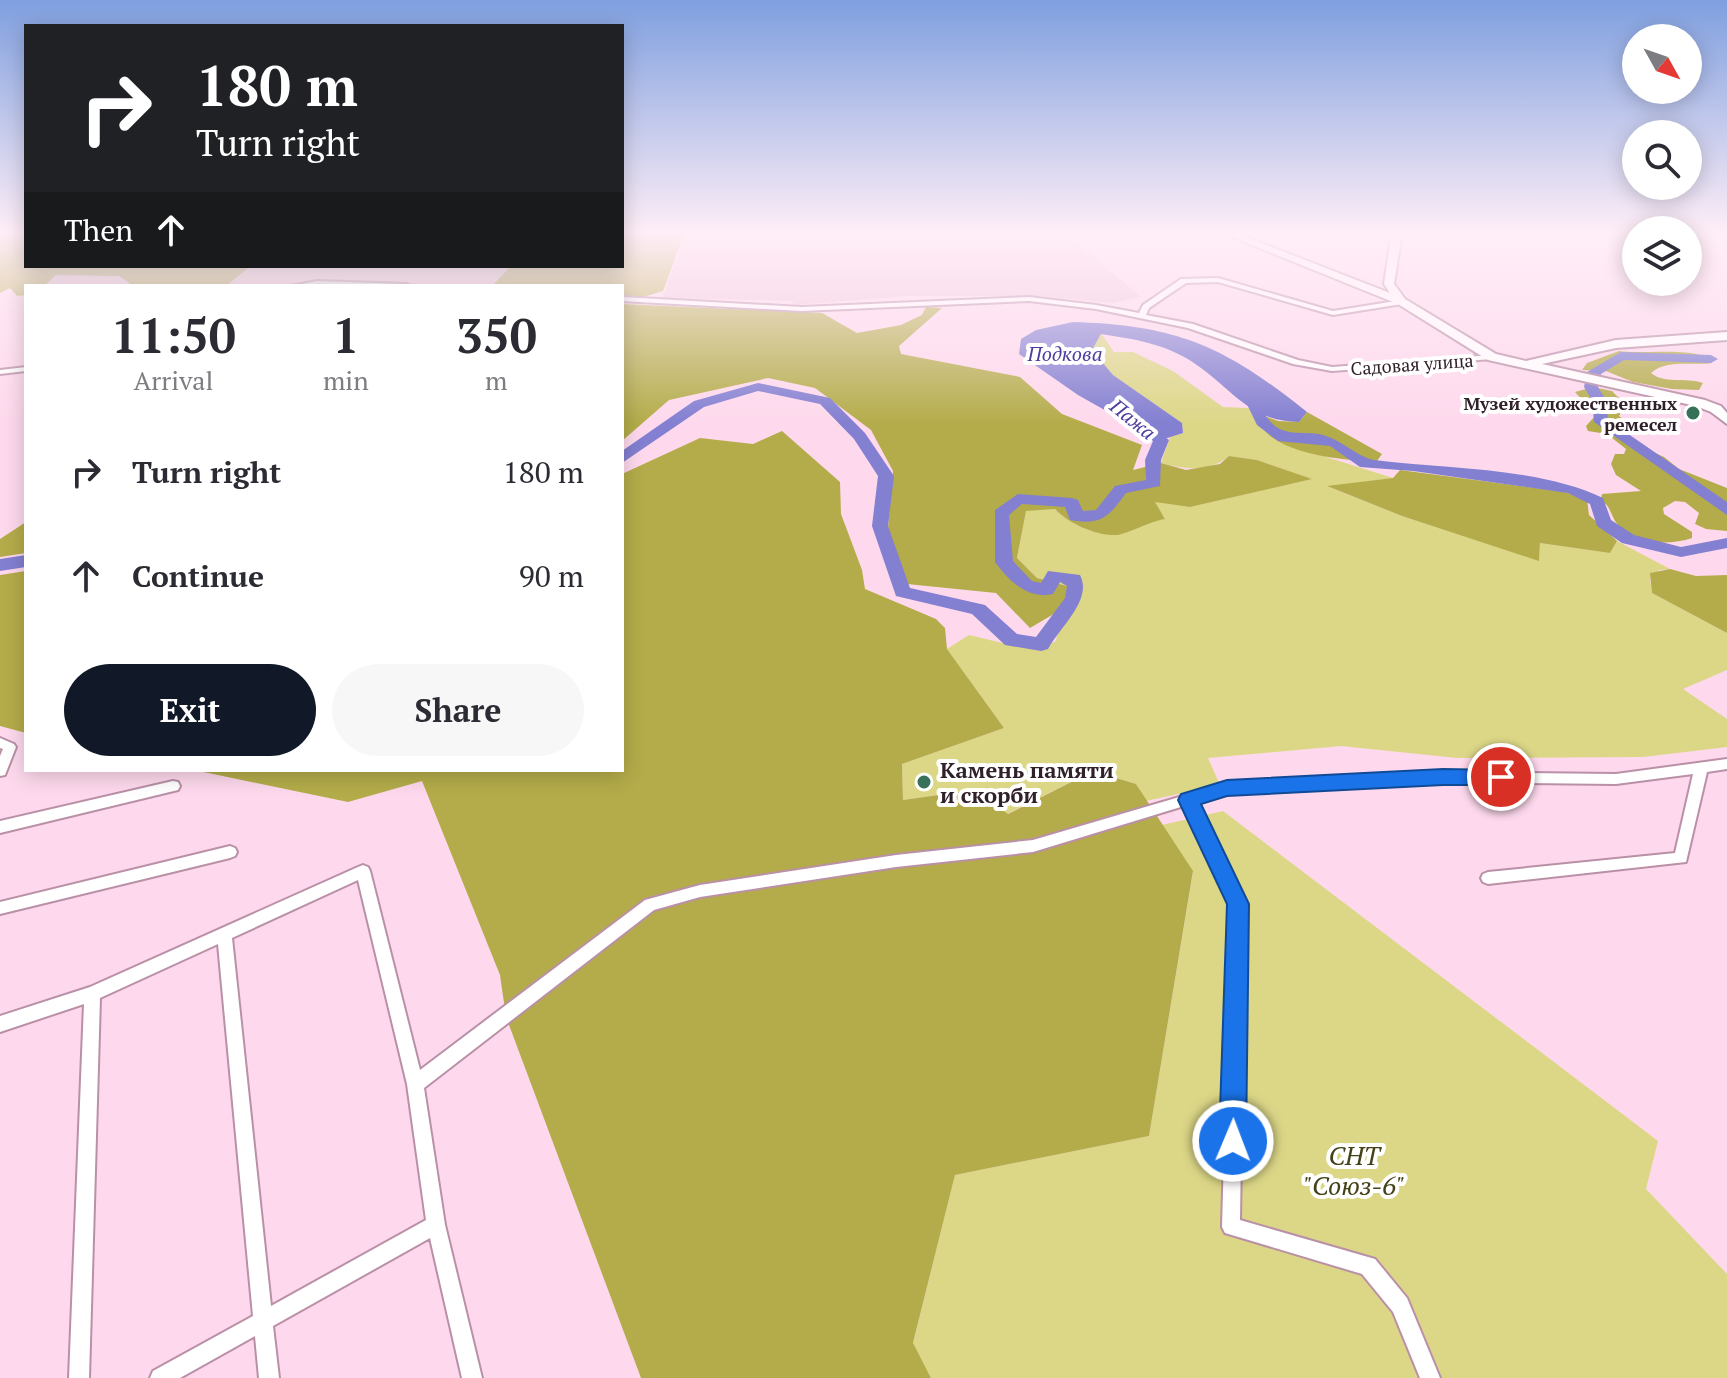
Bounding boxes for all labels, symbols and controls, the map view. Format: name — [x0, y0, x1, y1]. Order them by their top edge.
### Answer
north arrow — [1622, 24, 1702, 104]
map controls — [1622, 24, 1702, 296]
text: 180 m — [196, 48, 358, 122]
icon: right — [64, 56, 168, 160]
text: Turn right — [196, 119, 360, 166]
button: search — [1622, 120, 1702, 200]
icon: ahead — [149, 208, 193, 252]
text: Then — [64, 210, 133, 250]
button: layers — [1622, 216, 1702, 296]
text: 11:50 — [111, 303, 236, 367]
text: 1 — [332, 303, 359, 367]
text: 350 — [456, 303, 537, 367]
water label: Подкова — [1027, 340, 1102, 367]
street label: Садовая улица — [1350, 348, 1474, 380]
text: Arrival — [134, 363, 213, 397]
text: min — [323, 363, 369, 397]
text: m — [485, 363, 508, 397]
place label: Музей художественных ремесел — [1463, 391, 1677, 436]
water label: Пажа — [1104, 392, 1161, 446]
marker: Музей художественных ремесел — [1684, 404, 1702, 422]
icon: right — [64, 450, 108, 494]
text: Turn right — [132, 452, 281, 492]
text: 180 m — [503, 452, 584, 492]
icon: ahead — [64, 554, 108, 598]
text: Continue — [132, 556, 264, 596]
text: 90 m — [519, 556, 584, 596]
button: Exit — [64, 664, 316, 756]
button: Share — [332, 664, 584, 756]
pin — [1467, 743, 1535, 811]
place label: Камень памяти и скорби — [940, 755, 1114, 809]
icon: arrive — [1479, 755, 1523, 799]
marker: Камень памяти и скорби — [915, 773, 933, 791]
position arrow — [1191, 1099, 1275, 1183]
park label: СНТ "Союз-6" — [1303, 1138, 1405, 1202]

